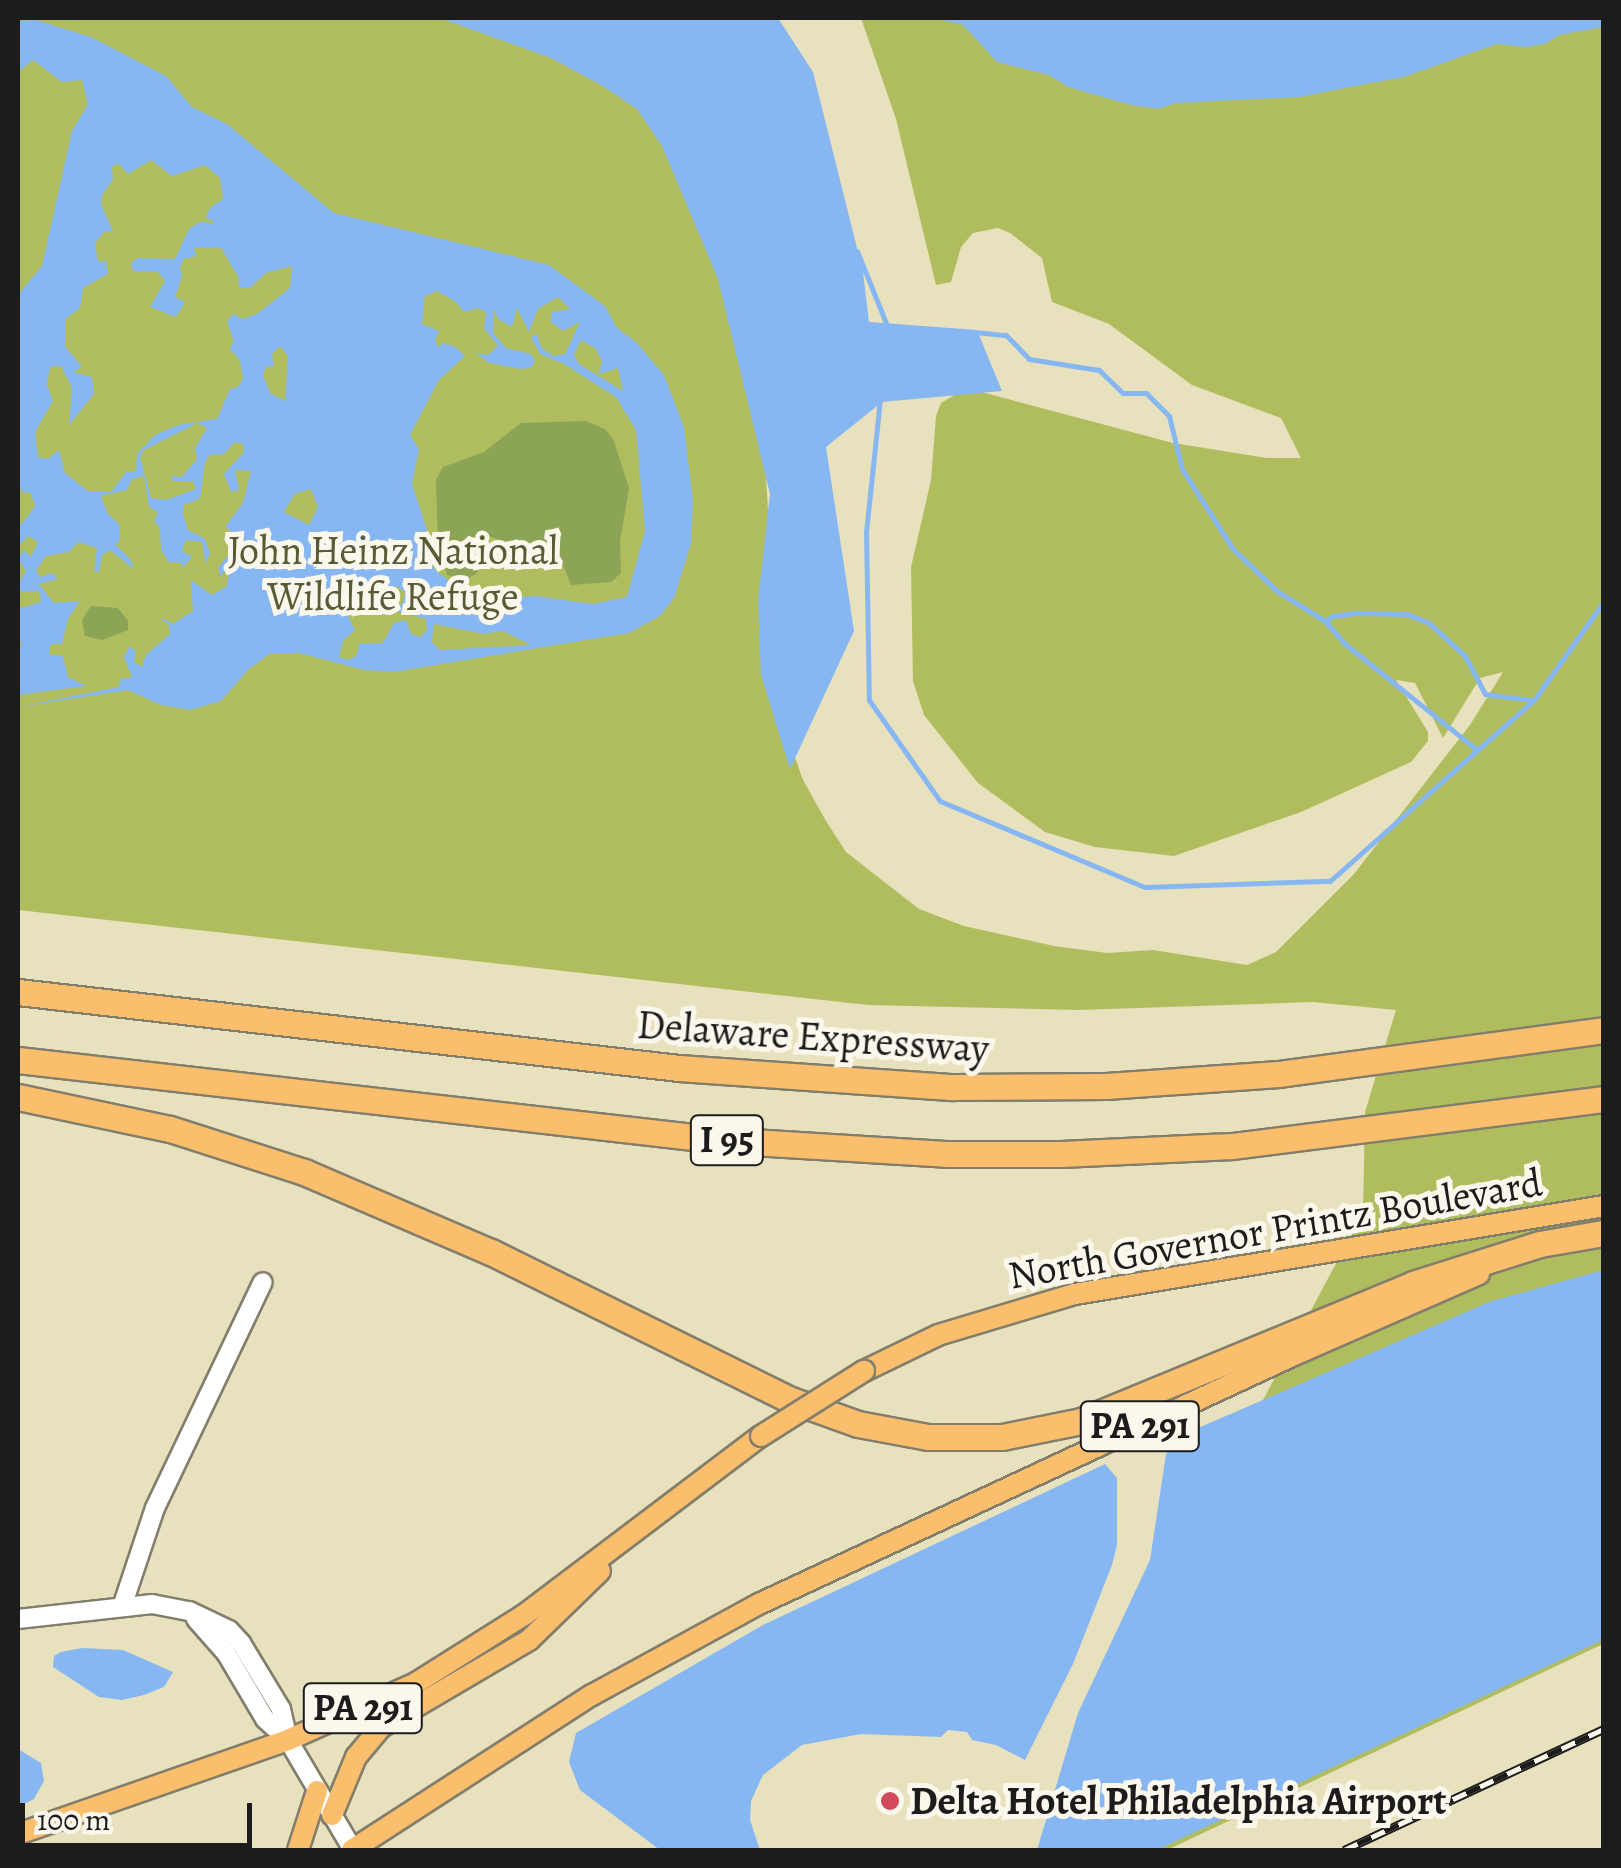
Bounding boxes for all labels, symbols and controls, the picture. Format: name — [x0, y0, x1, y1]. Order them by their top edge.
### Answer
park label: John Heinz National Wildlife Refuge — [228, 527, 558, 621]
street label: Delaware Expressway — [635, 1001, 991, 1073]
road number: I 95 — [690, 1107, 764, 1173]
street label: North Governor Printz Boulevard — [1004, 1158, 1546, 1300]
road number: PA 291 — [1078, 1393, 1202, 1459]
road number: PA 291 — [300, 1675, 426, 1741]
place label: Delta Hotel Philadelphia Airport — [910, 1777, 1447, 1825]
scale bar — [25, 1783, 258, 1845]
marker: Delta Hotel Philadelphia Airport — [879, 1790, 901, 1812]
text: 100 m — [37, 1800, 110, 1840]

